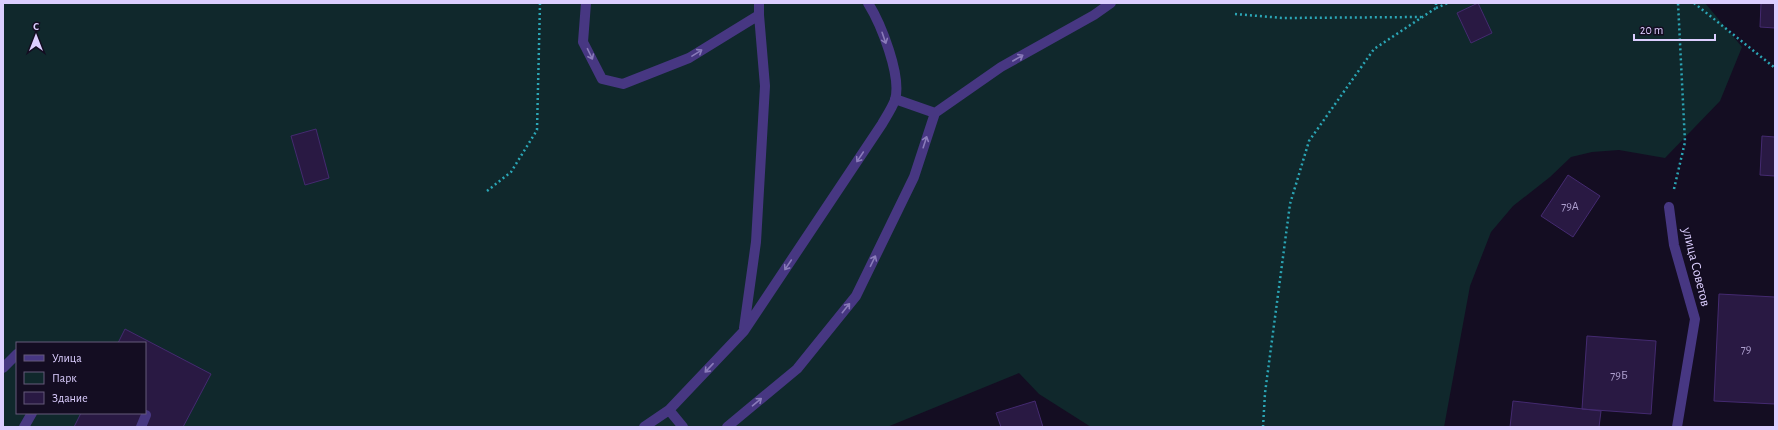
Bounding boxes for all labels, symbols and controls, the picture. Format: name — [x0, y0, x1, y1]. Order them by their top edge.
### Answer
north arrow — [16, 16, 56, 56]
scale bar — [1634, 16, 1715, 42]
text: С — [33, 21, 39, 32]
text: 20 m — [1640, 24, 1663, 36]
one-way arrow — [881, 32, 888, 45]
one-way arrow — [587, 48, 594, 60]
one-way arrow — [691, 49, 702, 57]
one-way arrow — [1011, 53, 1023, 61]
one-way arrow — [922, 136, 929, 149]
one-way arrow — [856, 151, 864, 162]
house number: 79А — [1561, 200, 1579, 212]
street label: улица Советов — [1679, 225, 1713, 308]
one-way arrow — [870, 255, 877, 267]
one-way arrow — [784, 259, 792, 270]
one-way arrow — [842, 303, 851, 313]
legend — [16, 342, 146, 414]
house number: 79 — [1741, 343, 1752, 355]
text: Улица — [52, 352, 82, 364]
one-way arrow — [705, 362, 714, 372]
house number: 79Б — [1610, 369, 1628, 381]
text: Парк — [52, 372, 77, 384]
text: Здание — [52, 392, 88, 404]
one-way arrow — [752, 398, 763, 406]

